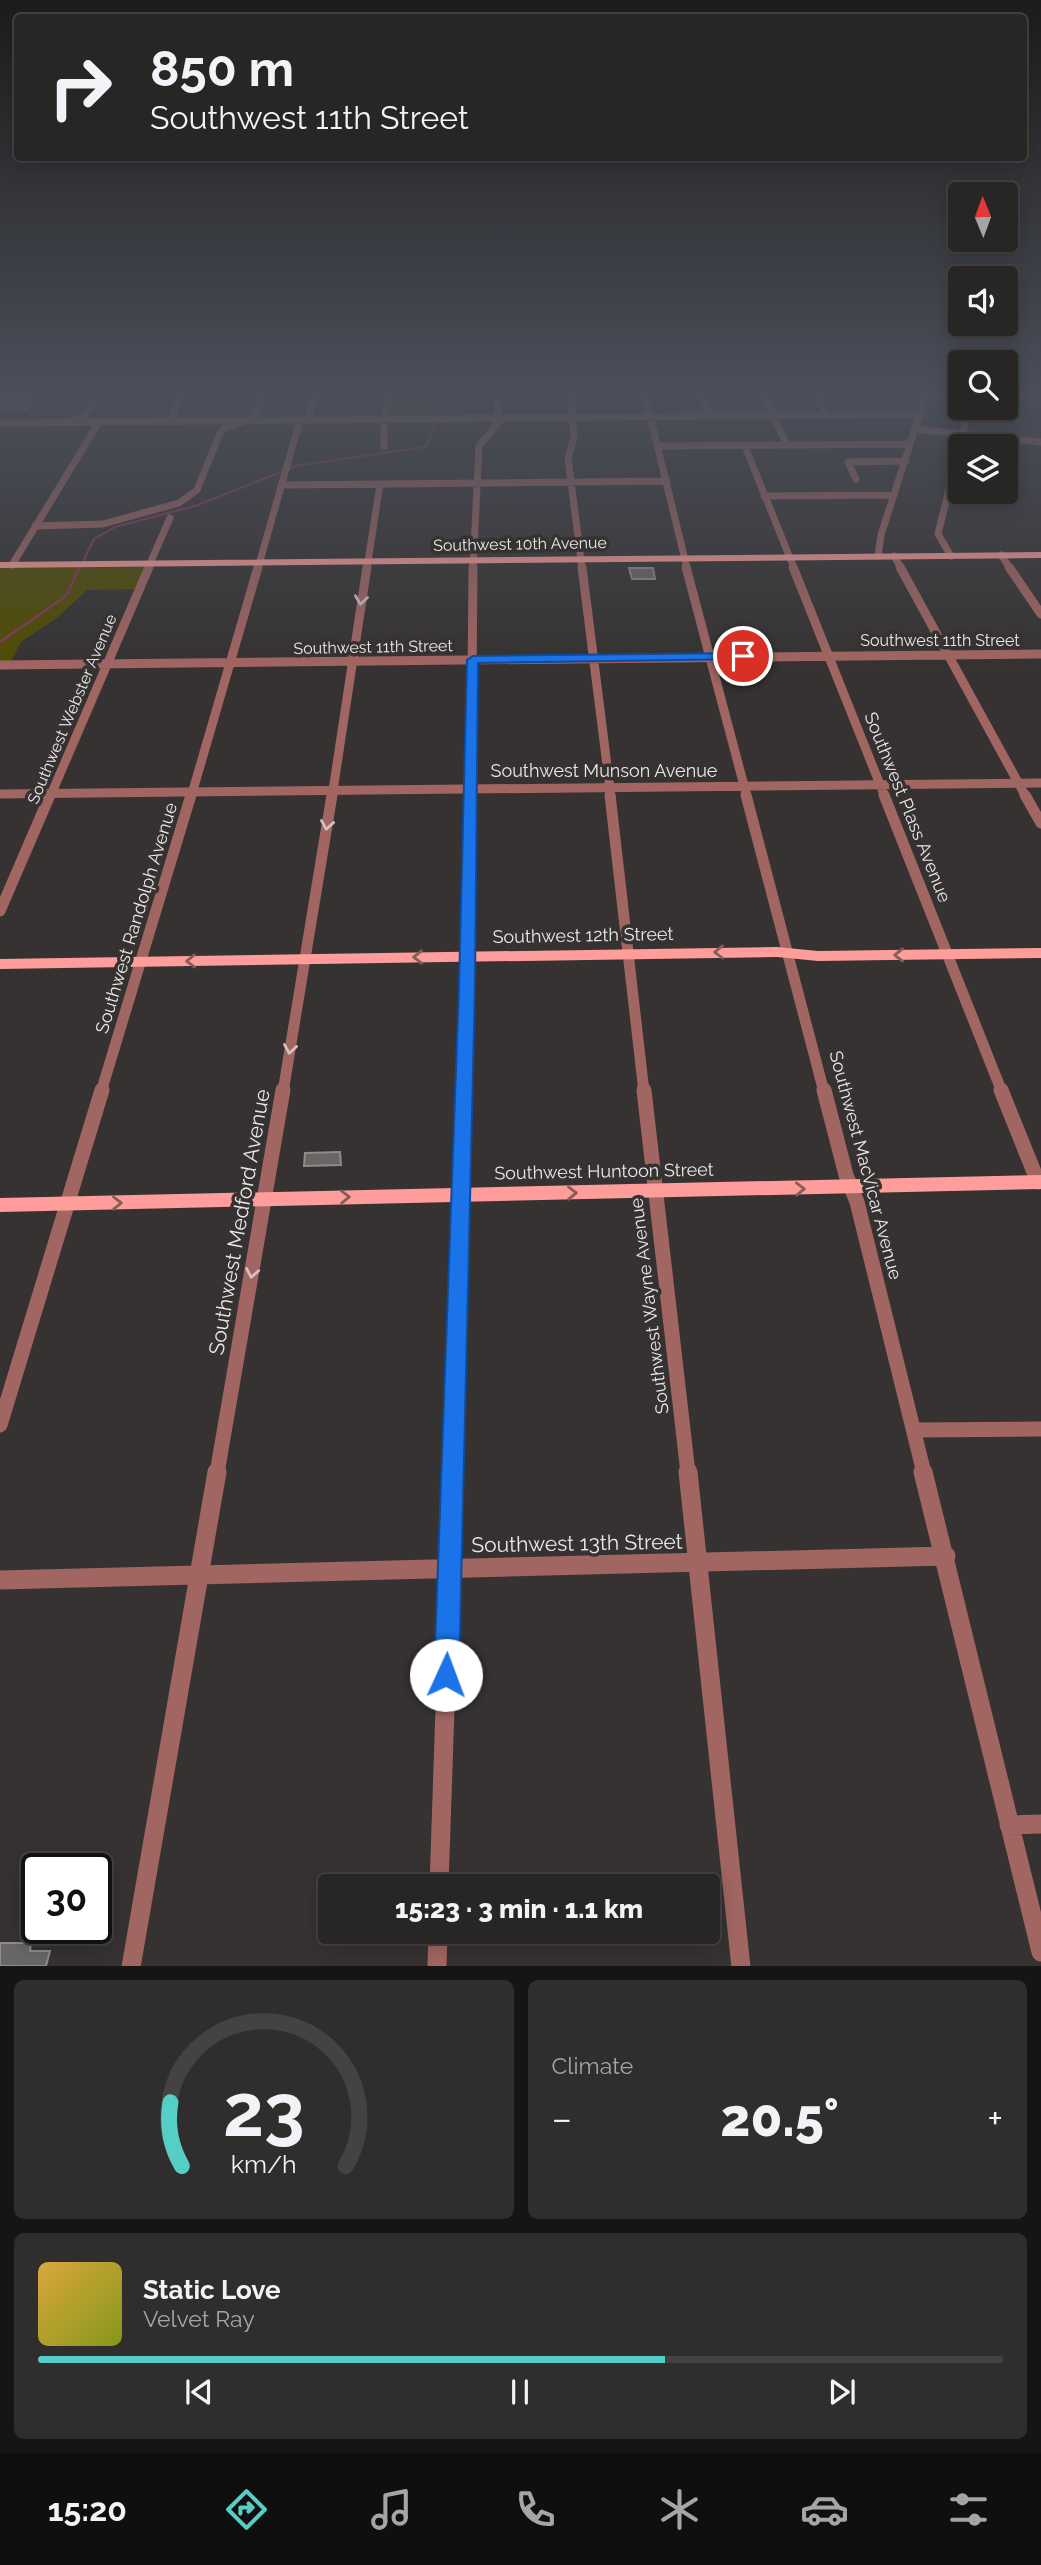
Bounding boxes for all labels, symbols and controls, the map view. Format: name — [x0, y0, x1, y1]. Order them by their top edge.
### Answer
text: 850 m — [150, 40, 294, 97]
icon: right — [35, 42, 126, 133]
text: Southwest 11th Street — [150, 99, 469, 136]
north arrow — [948, 182, 1018, 252]
map controls — [948, 182, 1018, 504]
button: sound — [948, 266, 1018, 336]
button: search — [948, 350, 1018, 420]
button: layers — [948, 434, 1018, 504]
street label: Southwest 10th Avenue — [433, 533, 607, 555]
one-way arrow — [354, 594, 369, 606]
street label: Southwest Webster Avenue — [23, 611, 121, 807]
pin — [713, 626, 773, 686]
street label: Southwest 11th Street — [860, 631, 1020, 650]
street label: Southwest 11th Street — [293, 636, 453, 658]
icon: arrive — [724, 637, 762, 675]
street label: Southwest Plass Avenue — [860, 709, 956, 906]
street label: Southwest Munson Avenue — [491, 760, 718, 781]
street label: Southwest Randolph Avenue — [91, 800, 181, 1036]
one-way arrow — [320, 819, 335, 831]
street label: Southwest 12th Street — [492, 923, 674, 947]
one-way arrow — [713, 945, 724, 960]
one-way arrow — [894, 947, 904, 963]
one-way arrow — [412, 949, 423, 965]
one-way arrow — [185, 953, 196, 969]
one-way arrow — [283, 1043, 298, 1055]
street label: Southwest MacVicar Avenue — [825, 1048, 907, 1282]
street label: Southwest Medford Avenue — [203, 1087, 275, 1357]
street label: Southwest Huntoon Street — [494, 1159, 714, 1183]
one-way arrow — [795, 1181, 805, 1197]
one-way arrow — [567, 1185, 578, 1201]
one-way arrow — [340, 1189, 350, 1205]
one-way arrow — [112, 1195, 123, 1211]
street label: Southwest Wayne Avenue — [625, 1196, 673, 1415]
one-way arrow — [245, 1267, 260, 1279]
street label: Southwest 13th Street — [471, 1529, 683, 1557]
position arrow — [409, 1638, 483, 1712]
speed limit sign: 30 — [21, 1853, 112, 1944]
text: 15:23 · 3 min · 1.1 km — [395, 1894, 643, 1924]
text: Climate — [552, 2052, 633, 2079]
text: 23 — [223, 2068, 305, 2153]
text: 20.5° — [720, 2087, 839, 2148]
text: − — [552, 2096, 572, 2141]
text: + — [987, 2096, 1003, 2141]
text: km/h — [231, 2148, 297, 2178]
text: Static Love — [143, 2275, 281, 2305]
text: Velvet Ray — [143, 2305, 255, 2332]
icon: previous — [180, 2373, 218, 2411]
icon: pause — [501, 2373, 539, 2411]
icon: next — [823, 2373, 861, 2411]
icon: directions — [222, 2485, 271, 2534]
icon: music — [367, 2485, 416, 2534]
icon: phone — [511, 2485, 560, 2534]
icon: climate — [655, 2485, 704, 2534]
icon: car — [800, 2485, 849, 2534]
icon: filters — [944, 2485, 993, 2534]
text: 15:20 — [48, 2491, 127, 2528]

